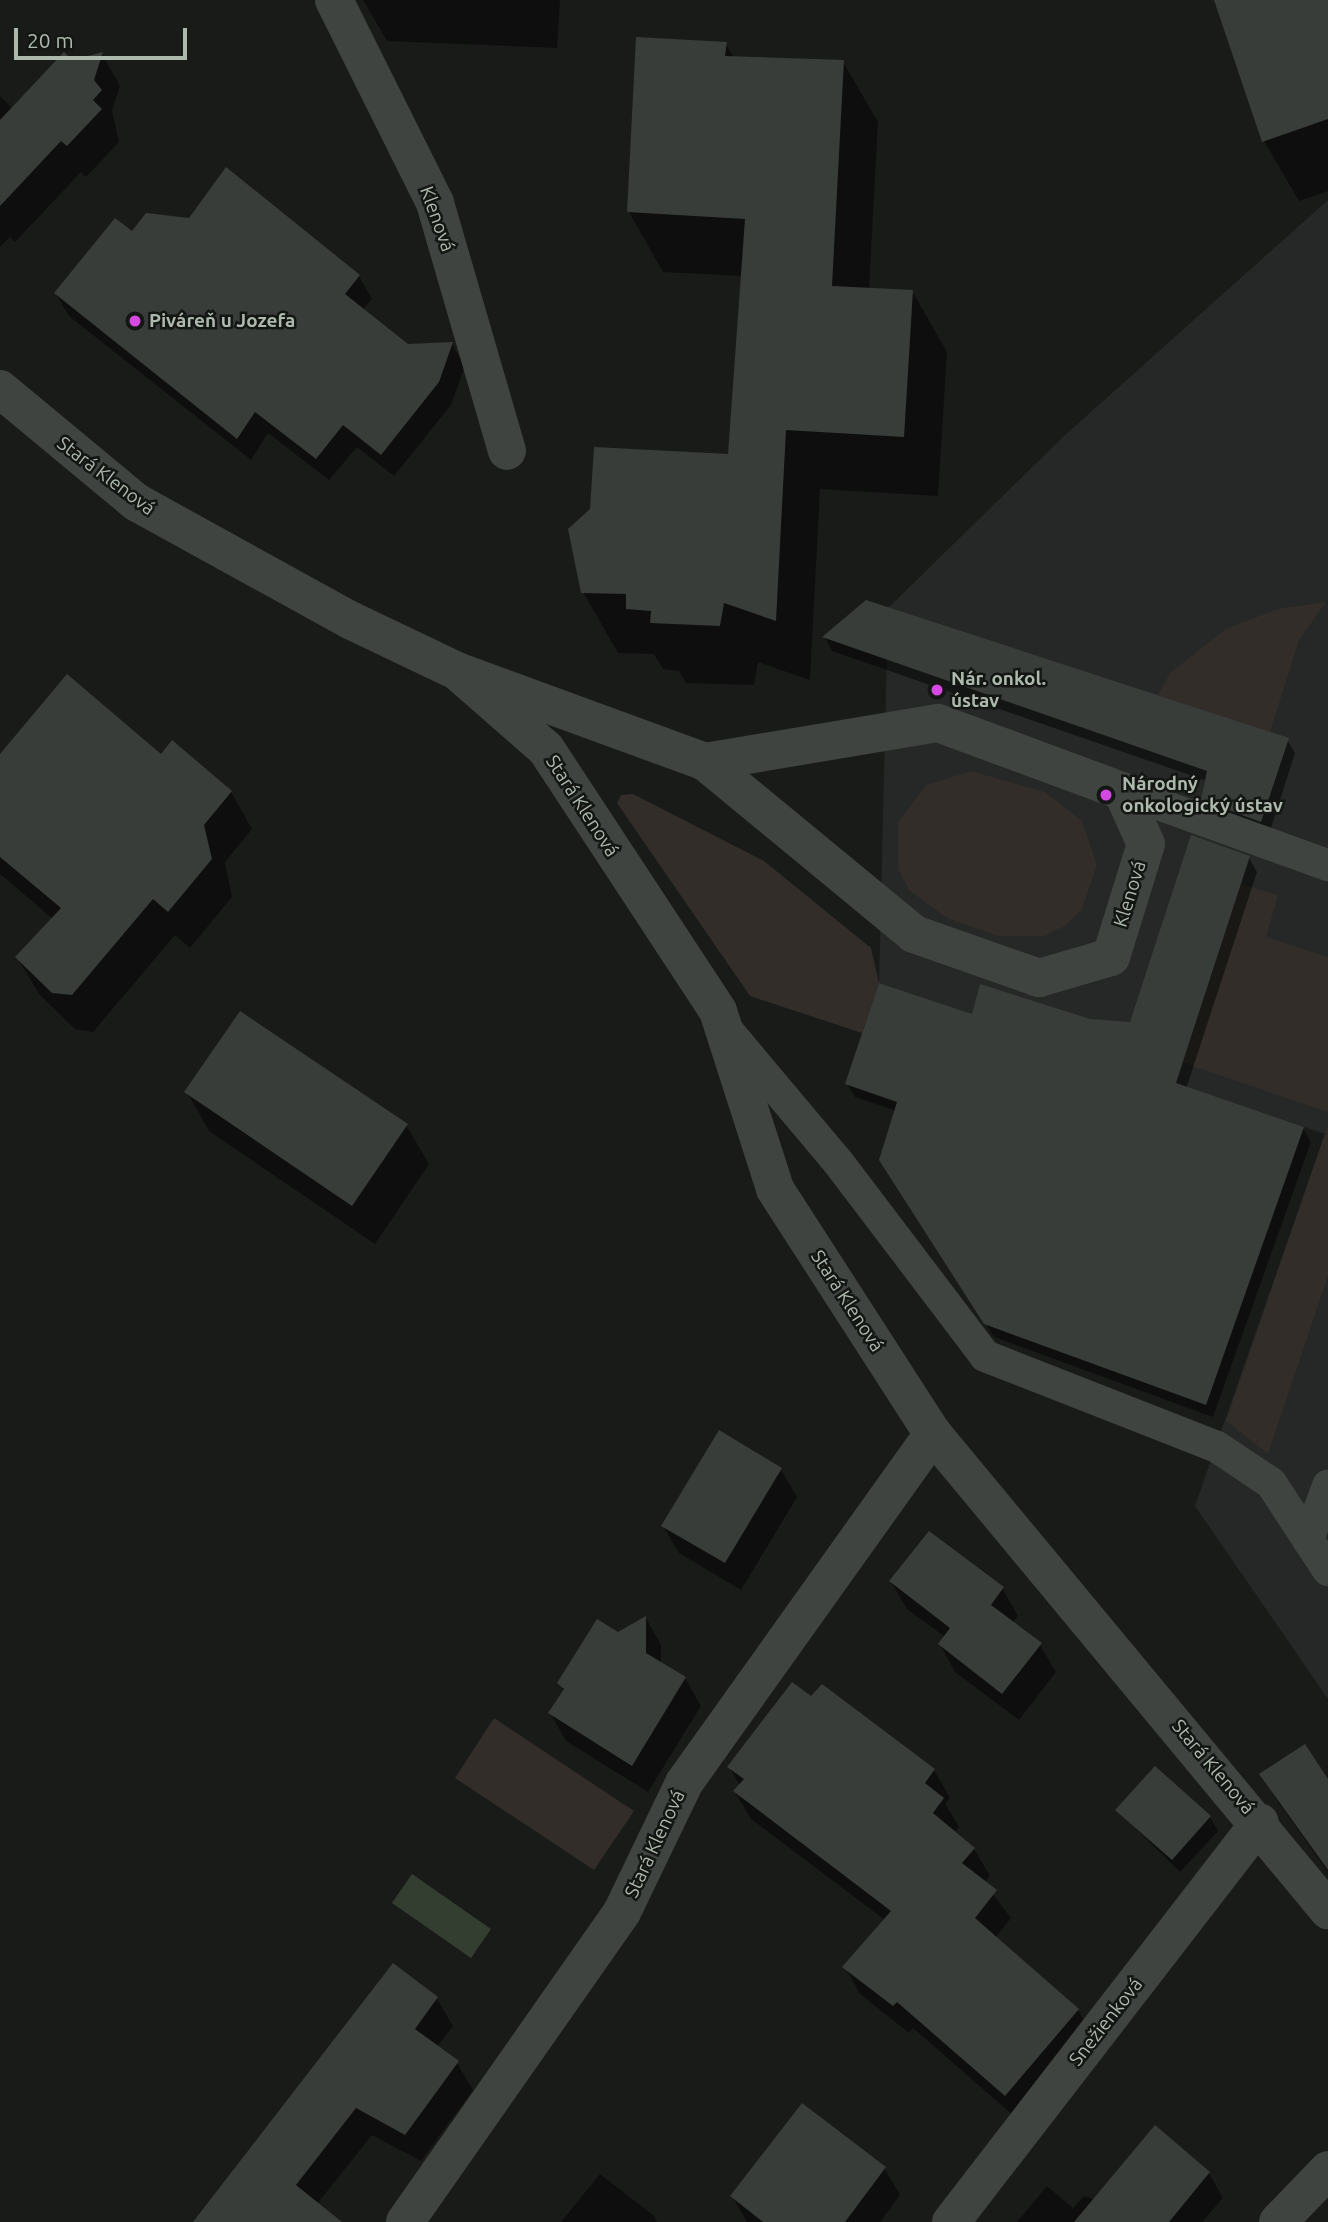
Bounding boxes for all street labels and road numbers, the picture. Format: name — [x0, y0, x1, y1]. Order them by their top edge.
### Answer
street label: Klenová — [415, 183, 459, 255]
street label: Stará Klenová — [53, 432, 159, 520]
street label: Stará Klenová — [541, 751, 623, 861]
street label: Klenová — [1109, 858, 1151, 930]
street label: Stará Klenová — [806, 1246, 888, 1356]
street label: Stará Klenová — [1167, 1715, 1259, 1819]
street label: Stará Klenová — [620, 1786, 690, 1902]
street label: Snežienková — [1065, 1973, 1147, 2071]

